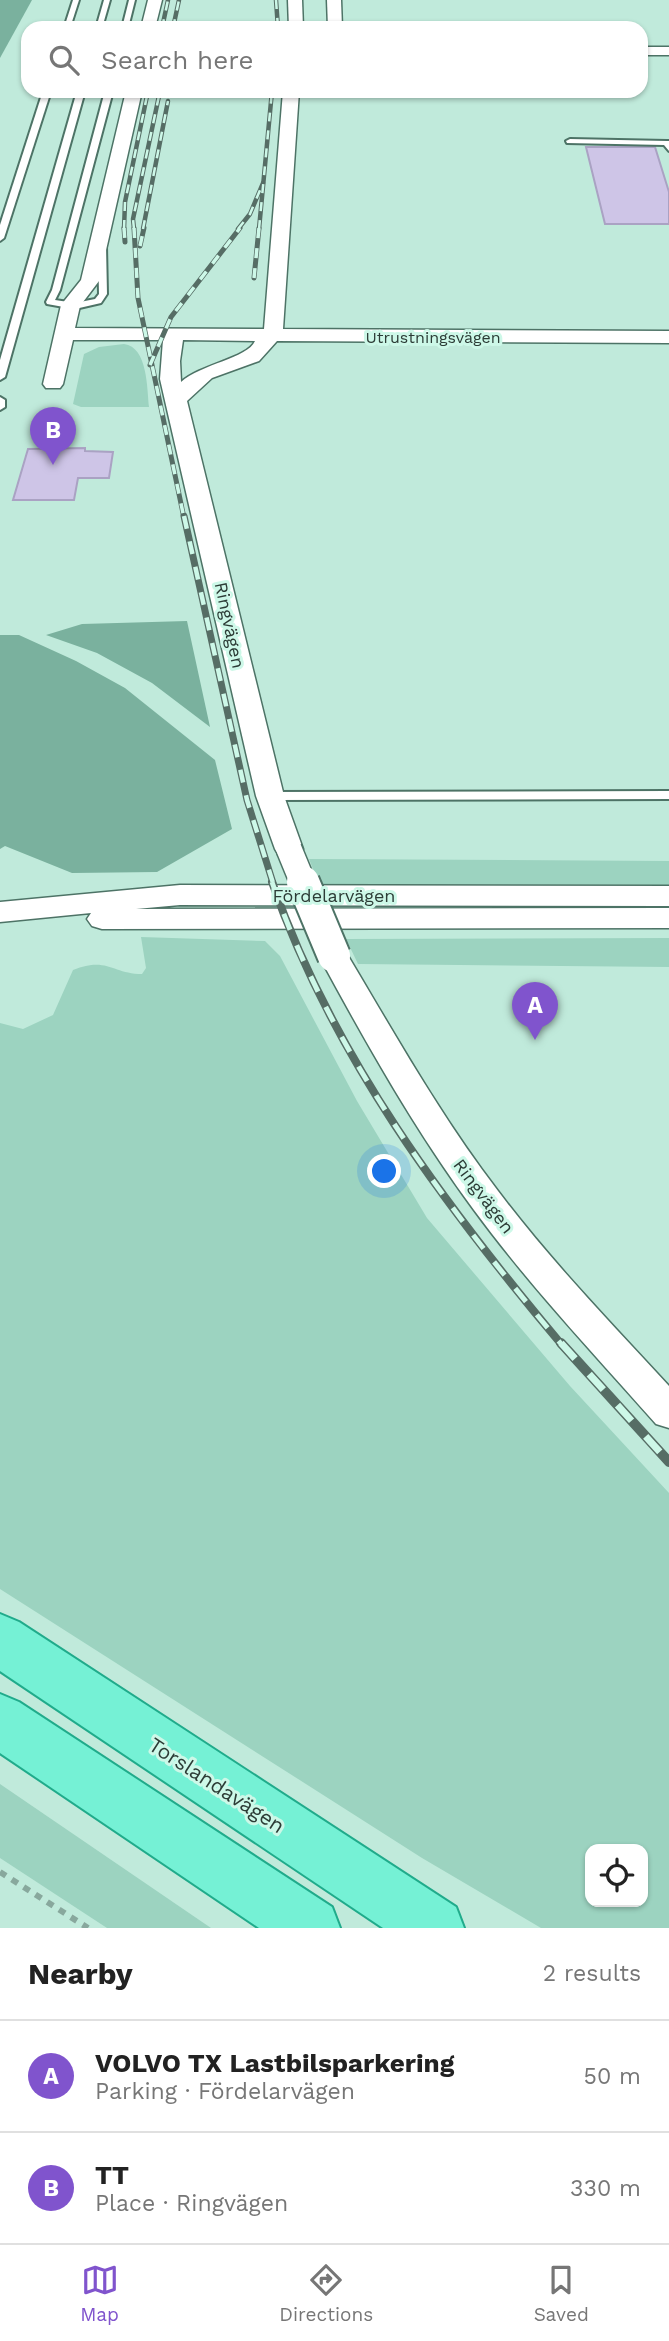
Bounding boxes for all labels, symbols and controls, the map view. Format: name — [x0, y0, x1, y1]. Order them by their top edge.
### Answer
search box — [21, 21, 648, 98]
icon: search — [45, 41, 83, 79]
text: Search here — [101, 45, 253, 75]
street label: Utrustningsvägen — [365, 328, 501, 347]
pin: B — [30, 407, 76, 465]
street label: Ringvägen — [211, 580, 249, 670]
street label: Fördelarvägen — [273, 885, 395, 906]
pin: A — [512, 982, 558, 1040]
your location — [367, 1154, 401, 1188]
street label: Ringvägen — [449, 1155, 519, 1237]
street label: Torslandavägen — [144, 1732, 290, 1838]
map controls — [585, 1844, 648, 1907]
button: locate — [585, 1844, 648, 1907]
text: Nearby — [28, 1956, 133, 1991]
text: 2 results — [543, 1960, 641, 1987]
text: VOLVO TX Lastbilsparkering — [95, 2048, 454, 2078]
text: A — [43, 2063, 59, 2090]
text: 50 m — [584, 2063, 641, 2090]
text: Parking · Fördelarvägen — [95, 2078, 355, 2105]
text: TT — [95, 2160, 129, 2190]
text: B — [43, 2175, 59, 2202]
text: 330 m — [570, 2175, 641, 2202]
text: Place · Ringvägen — [95, 2190, 288, 2217]
tab: Map — [80, 2261, 119, 2326]
tab: Directions — [279, 2261, 373, 2326]
tab: Saved — [534, 2261, 589, 2326]

